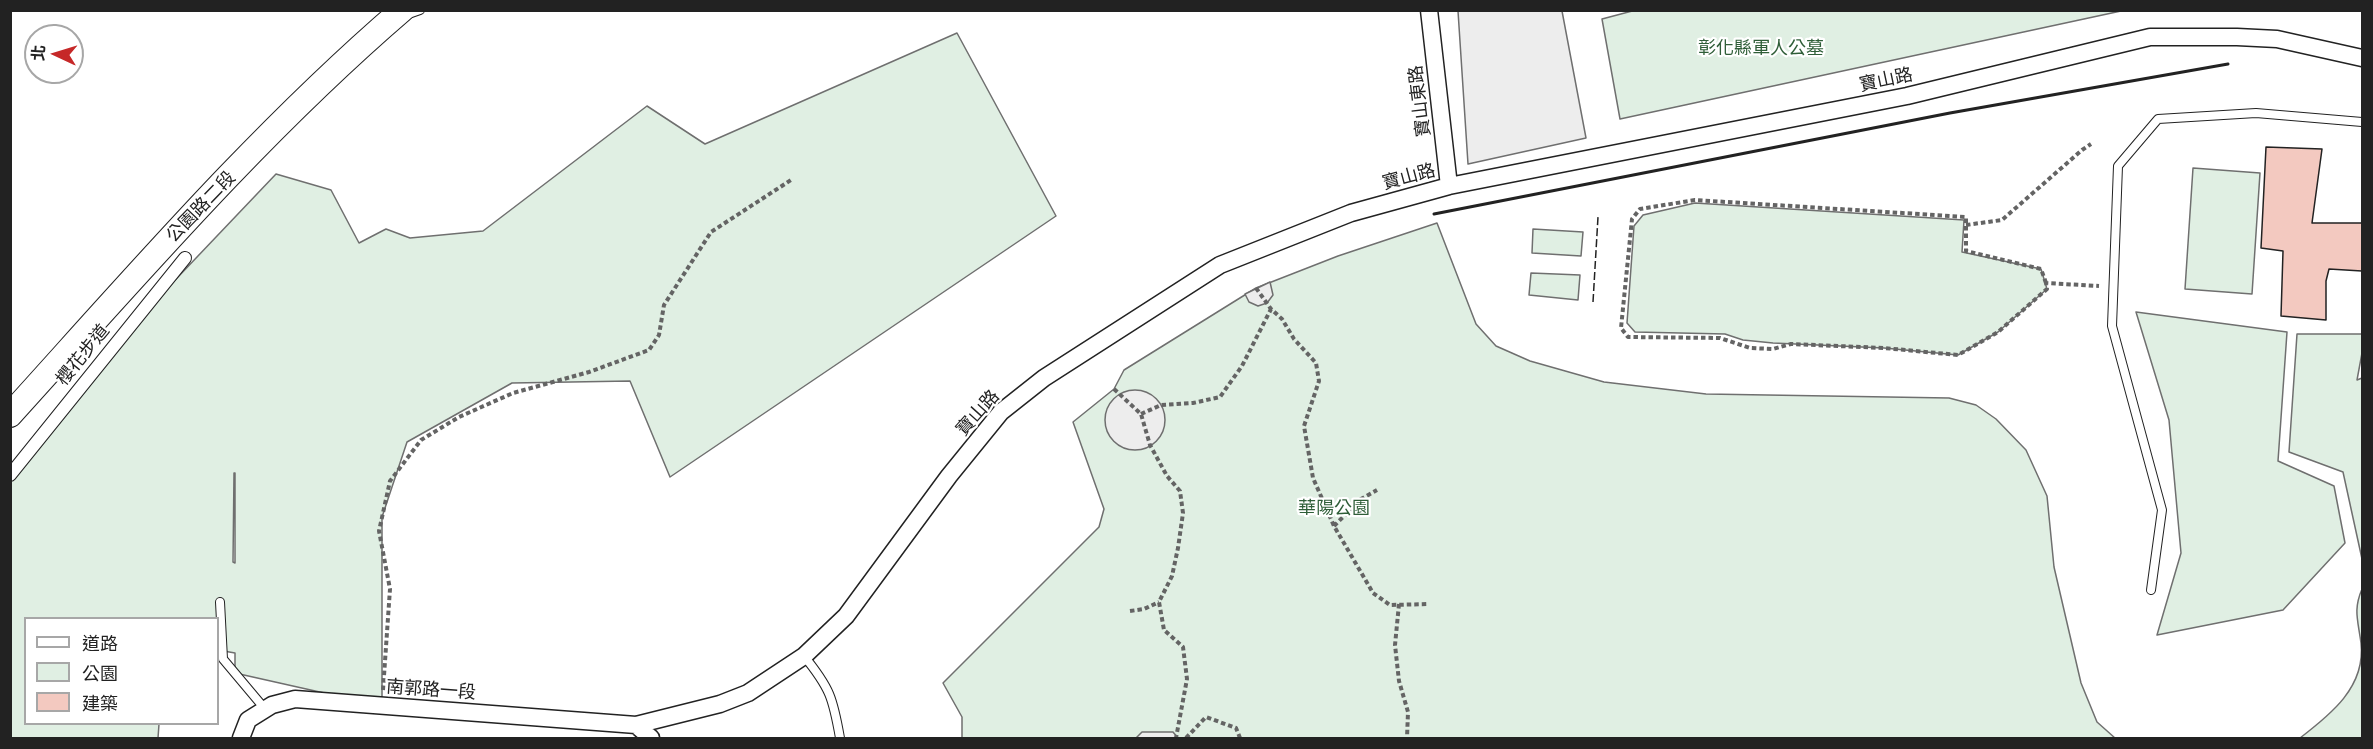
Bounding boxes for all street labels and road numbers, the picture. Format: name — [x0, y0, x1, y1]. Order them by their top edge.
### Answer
street label: 寶山東路 — [1405, 64, 1435, 138]
street label: 寶山路 — [1857, 64, 1915, 96]
street label: 寶山路 — [1380, 160, 1438, 194]
street label: 公園路二段 — [162, 167, 240, 247]
street label: 櫻花步道 — [52, 320, 114, 390]
street label: 寶山路 — [952, 386, 1004, 440]
street label: 南郭路一段 — [385, 676, 477, 704]

